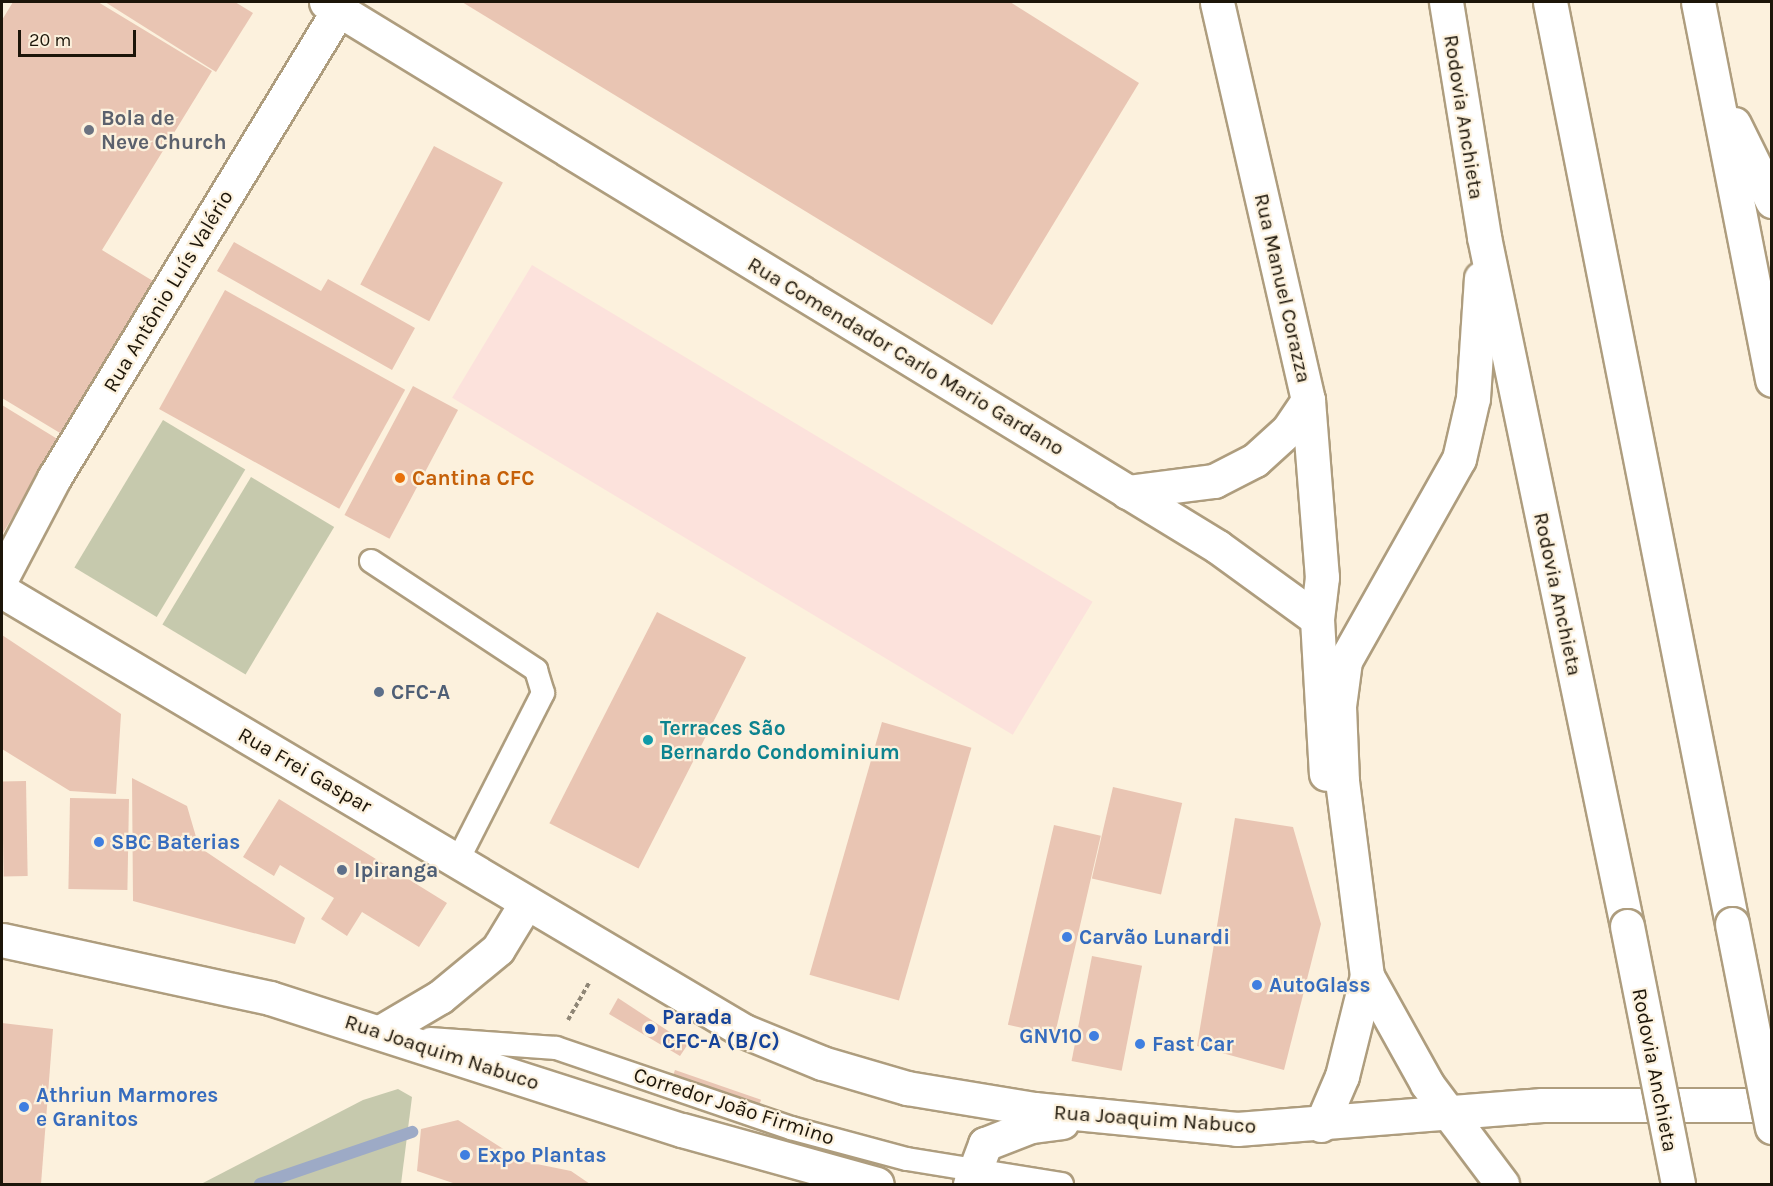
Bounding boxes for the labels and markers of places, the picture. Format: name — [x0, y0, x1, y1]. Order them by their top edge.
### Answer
place label: Bola de Neve Church — [101, 105, 227, 155]
marker: Bola de Neve Church — [82, 123, 96, 137]
place label: Cantina CFC — [412, 465, 535, 491]
marker: Cantina CFC — [393, 471, 407, 485]
place label: CFC-A — [391, 679, 450, 705]
marker: CFC-A — [372, 685, 386, 699]
place label: Terraces São Bernardo Condominium — [660, 715, 900, 765]
marker: Terraces São Bernardo Condominium — [641, 733, 655, 747]
place label: SBC Baterias — [111, 829, 240, 855]
marker: SBC Baterias — [92, 835, 106, 849]
place label: Ipiranga — [354, 857, 438, 883]
marker: Ipiranga — [335, 863, 349, 877]
place label: Carvão Lunardi — [1079, 924, 1230, 950]
marker: Carvão Lunardi — [1060, 930, 1074, 944]
place label: AutoGlass — [1269, 972, 1371, 998]
marker: AutoGlass — [1250, 978, 1264, 992]
place label: Parada CFC-A (B/C) — [662, 1004, 780, 1054]
marker: Parada CFC-A (B/C) — [643, 1022, 657, 1036]
place label: GNV10 — [1019, 1023, 1082, 1049]
marker: GNV10 — [1087, 1029, 1101, 1043]
place label: Fast Car — [1152, 1031, 1234, 1057]
marker: Fast Car — [1133, 1037, 1147, 1051]
place label: Athriun Marmores e Granitos — [36, 1082, 218, 1132]
marker: Athriun Marmores e Granitos — [17, 1100, 31, 1114]
place label: Expo Plantas — [477, 1142, 607, 1168]
marker: Expo Plantas — [458, 1148, 472, 1162]

